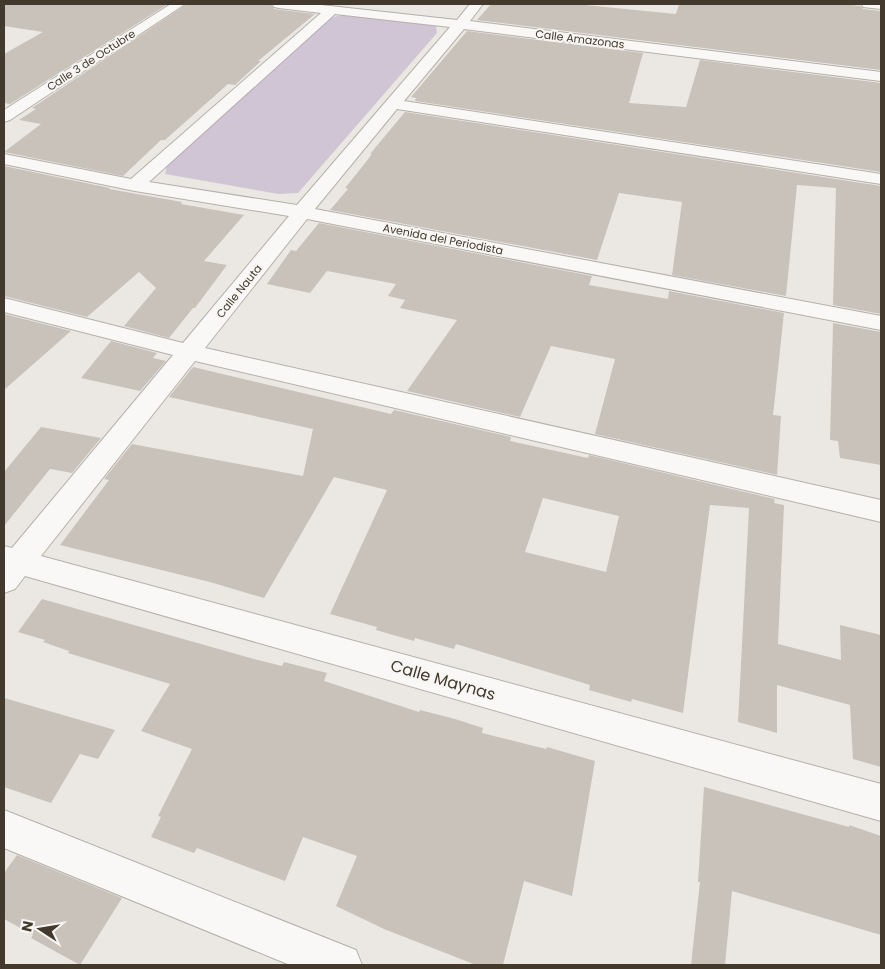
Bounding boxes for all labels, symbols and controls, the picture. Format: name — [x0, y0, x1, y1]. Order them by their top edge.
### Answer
street label: Calle 3 de Octubre — [44, 25, 138, 95]
street label: Calle Amazonas — [535, 26, 626, 52]
street label: Avenida del Periodista — [381, 219, 505, 259]
street label: Calle Nauta — [212, 261, 266, 321]
street label: Calle Maynas — [388, 654, 498, 706]
north arrow — [15, 904, 65, 954]
text: N — [16, 919, 38, 934]

